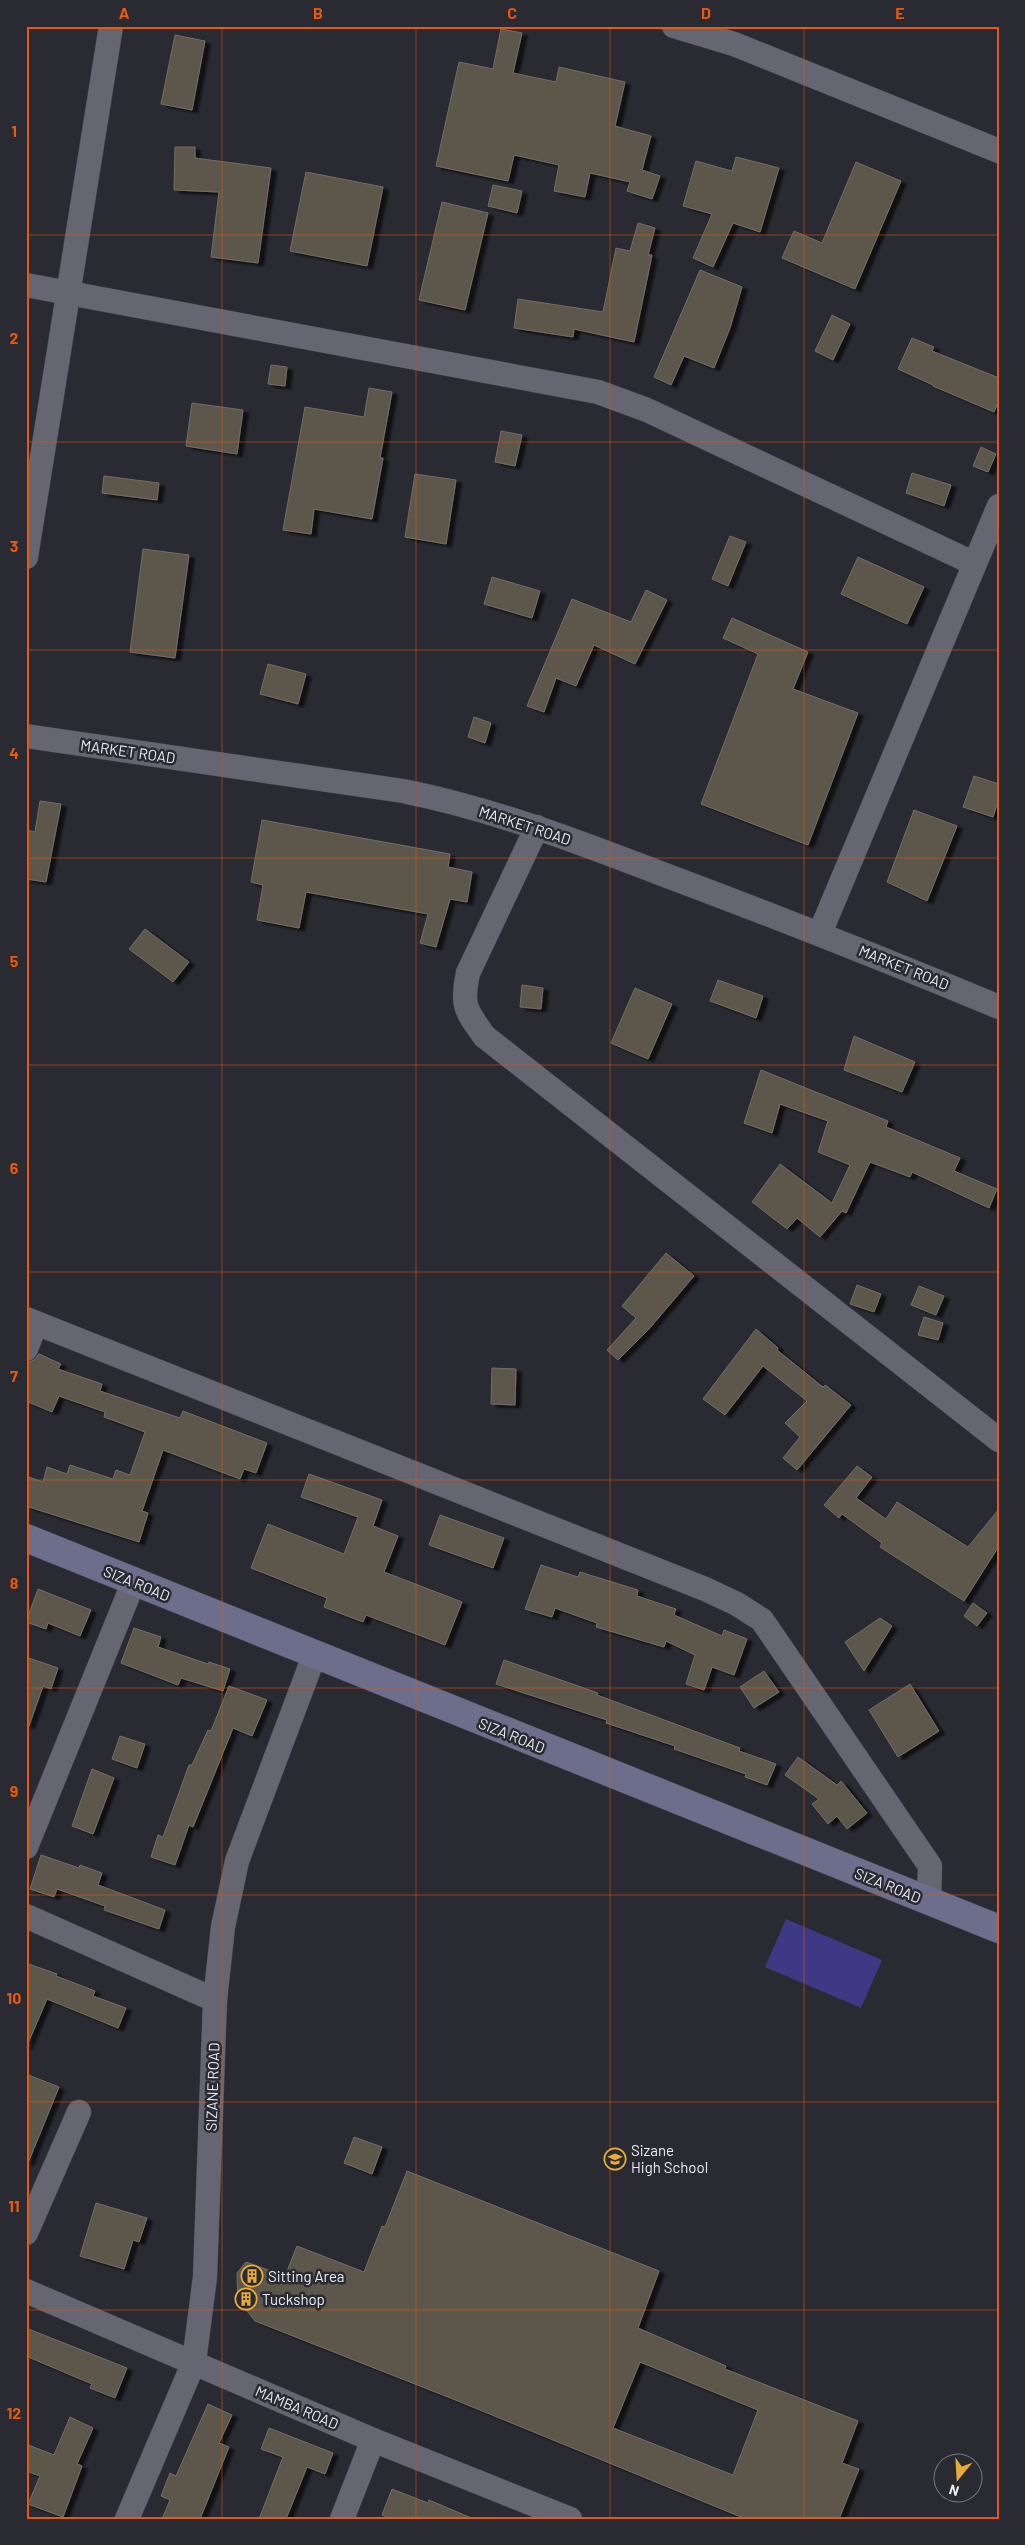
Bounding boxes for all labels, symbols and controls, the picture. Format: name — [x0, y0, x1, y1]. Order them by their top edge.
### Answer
text: A — [119, 3, 130, 22]
text: B — [313, 3, 323, 22]
text: C — [507, 3, 517, 22]
text: D — [701, 3, 711, 22]
text: E — [895, 3, 905, 22]
text: 1 — [11, 121, 17, 140]
text: 2 — [10, 328, 19, 347]
text: 3 — [10, 536, 18, 555]
street label: MARKET ROAD — [79, 735, 177, 767]
text: 4 — [9, 743, 19, 762]
street label: MARKET ROAD — [477, 802, 573, 848]
street label: MARKET ROAD — [856, 941, 952, 993]
text: 5 — [10, 951, 19, 970]
text: 6 — [10, 1158, 19, 1177]
text: 7 — [10, 1366, 18, 1385]
street label: SIZA ROAD — [101, 1562, 173, 1604]
text: 8 — [10, 1573, 19, 1592]
street label: SIZA ROAD — [476, 1714, 548, 1756]
text: 9 — [10, 1781, 18, 1800]
street label: SIZA ROAD — [852, 1864, 924, 1906]
text: 10 — [7, 1988, 21, 2007]
street label: SIZANE ROAD — [201, 2042, 223, 2132]
place label: Sizane High School — [631, 2141, 708, 2176]
school or university icon: Sizane High School — [603, 2147, 627, 2171]
text: 11 — [8, 2196, 20, 2215]
building icon: Sitting Area — [240, 2264, 264, 2288]
place label: Sitting Area — [268, 2267, 345, 2285]
building icon: Tuckshop — [234, 2287, 258, 2311]
place label: Tuckshop — [262, 2290, 325, 2308]
street label: MAMBA ROAD — [253, 2381, 341, 2433]
text: 12 — [7, 2403, 21, 2422]
north arrow — [932, 2452, 982, 2502]
text: N — [947, 2481, 961, 2500]

